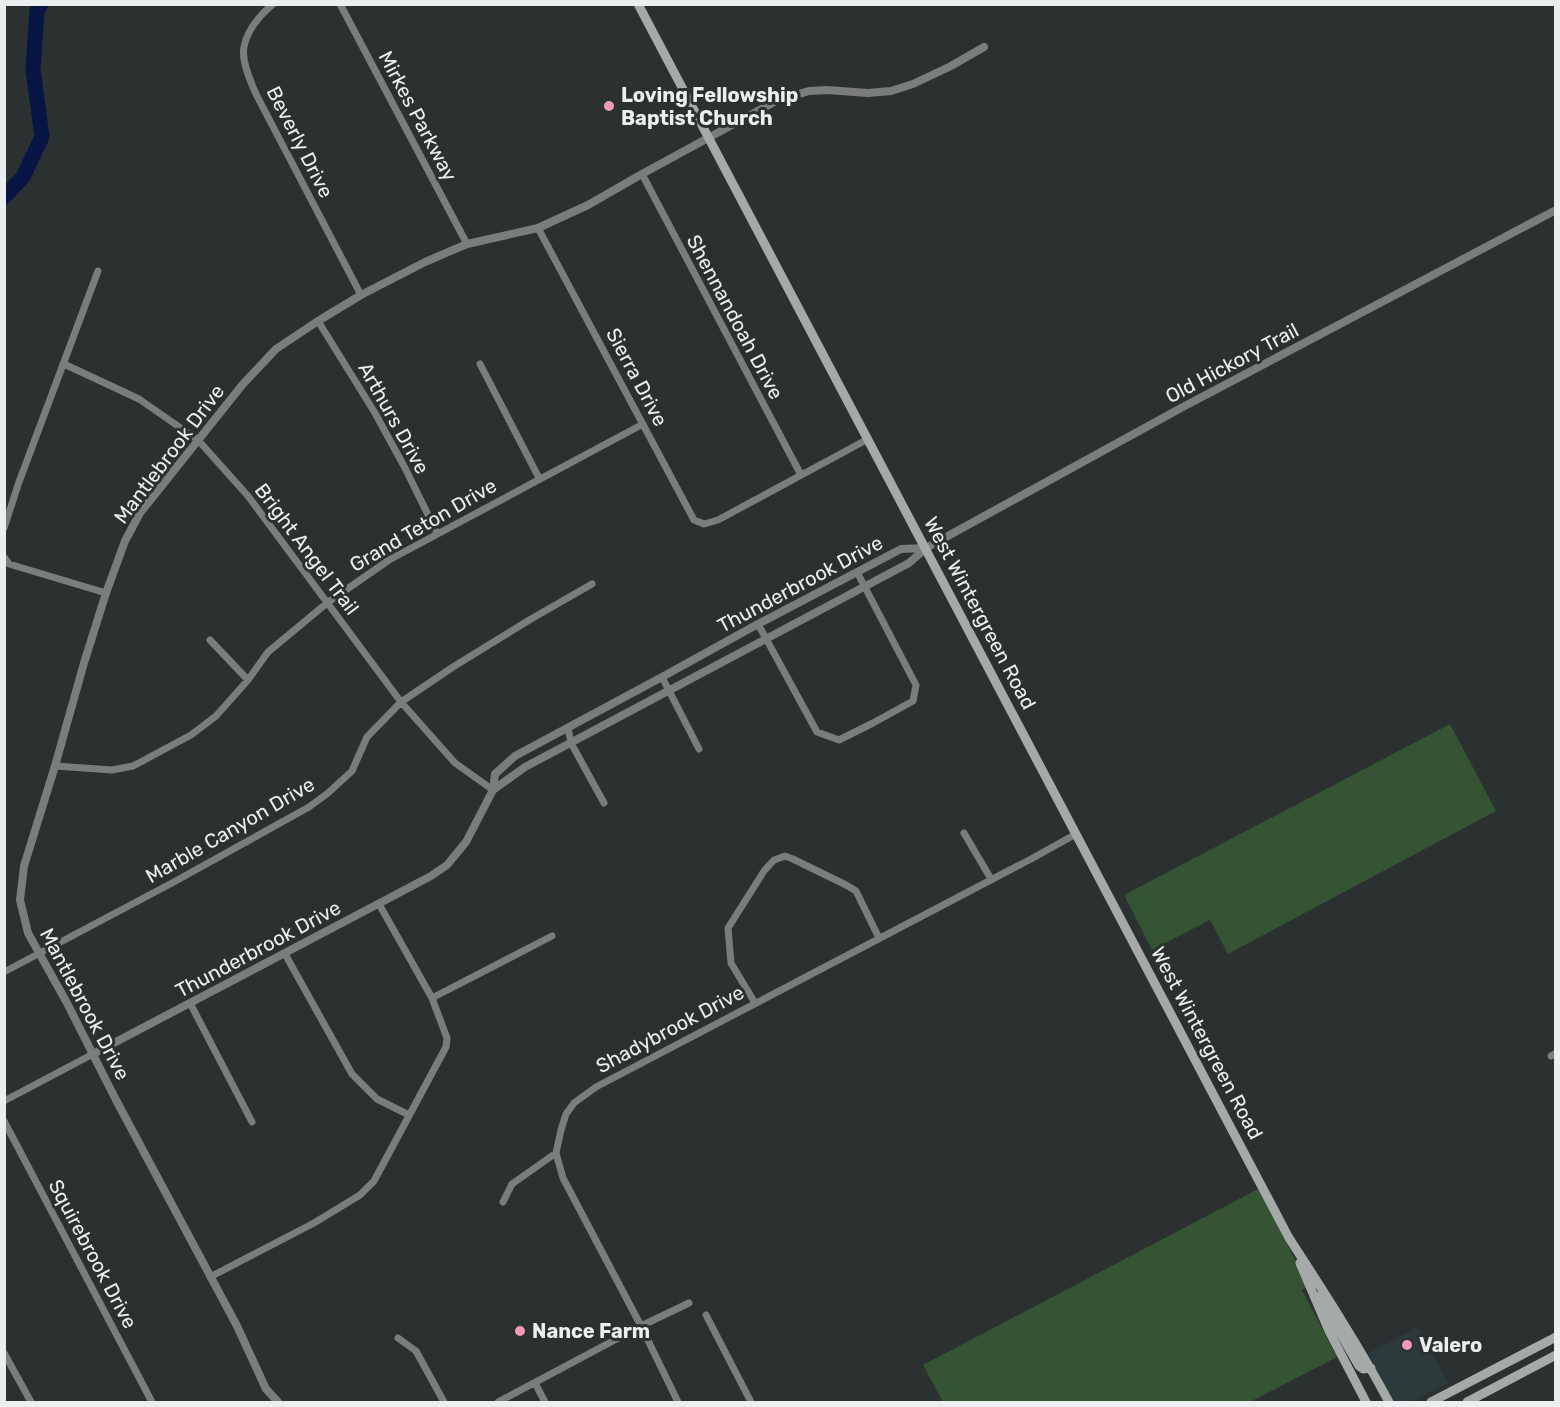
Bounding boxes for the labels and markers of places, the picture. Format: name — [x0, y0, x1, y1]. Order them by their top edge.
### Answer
place label: Loving Fellowship Baptist Church — [621, 83, 798, 130]
marker: Loving Fellowship Baptist Church — [602, 99, 616, 113]
place label: Nance Farm — [532, 1319, 650, 1343]
marker: Nance Farm — [513, 1324, 527, 1338]
place label: Valero — [1419, 1333, 1482, 1357]
marker: Valero — [1400, 1338, 1414, 1352]

